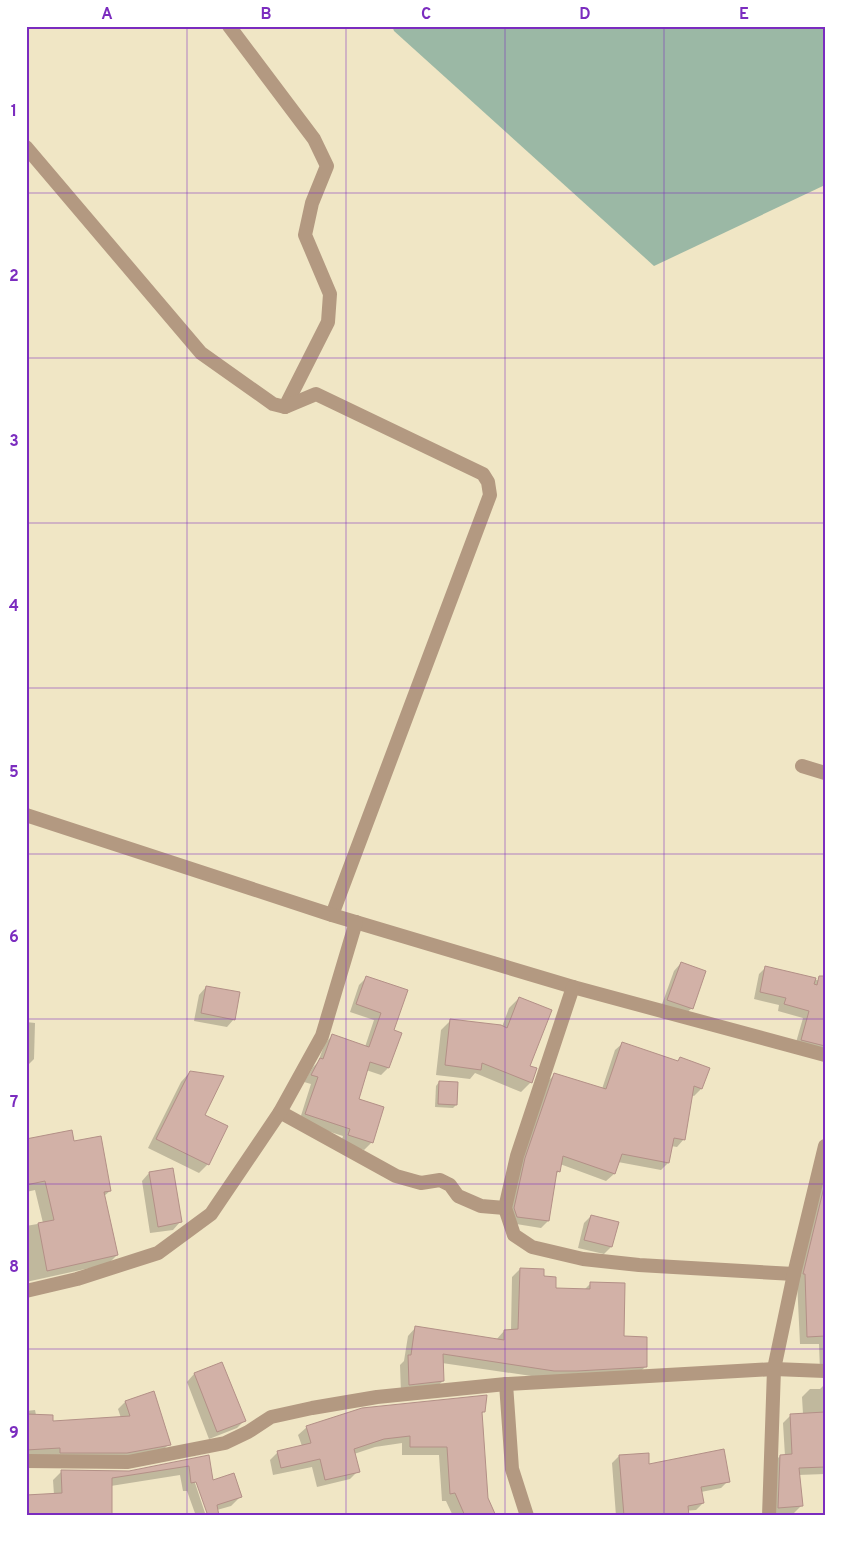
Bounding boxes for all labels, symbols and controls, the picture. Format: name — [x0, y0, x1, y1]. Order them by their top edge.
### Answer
text: A — [101, 5, 113, 25]
text: B — [260, 5, 272, 25]
text: C — [421, 5, 431, 25]
text: D — [579, 5, 591, 25]
text: E — [739, 5, 749, 25]
text: 1 — [11, 102, 17, 122]
text: 2 — [9, 267, 19, 287]
text: 3 — [9, 432, 19, 452]
text: 4 — [9, 597, 19, 617]
text: 5 — [9, 763, 19, 783]
text: 6 — [9, 928, 19, 948]
text: 7 — [10, 1093, 18, 1113]
text: 8 — [9, 1258, 19, 1278]
text: 9 — [9, 1424, 19, 1444]

